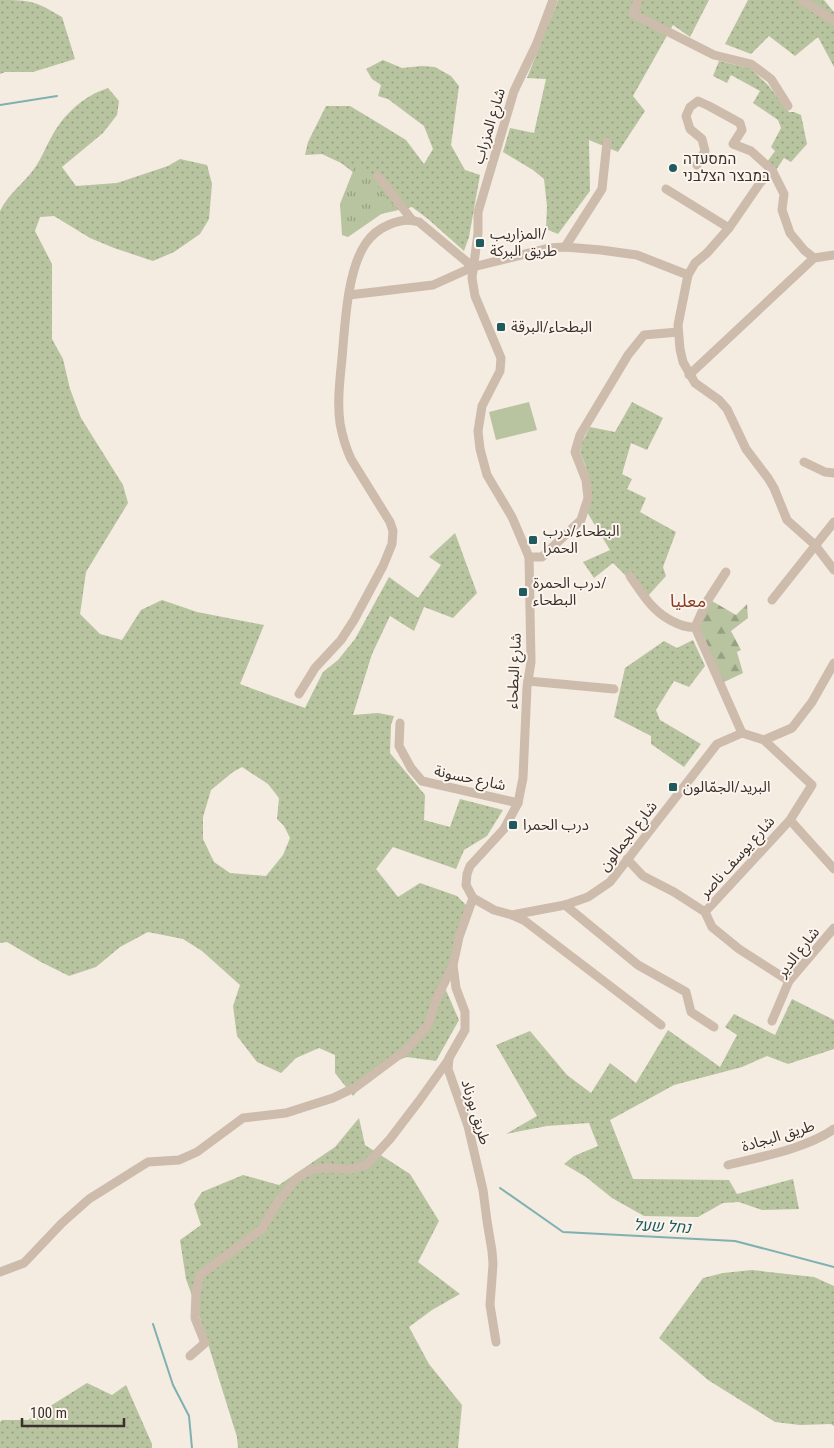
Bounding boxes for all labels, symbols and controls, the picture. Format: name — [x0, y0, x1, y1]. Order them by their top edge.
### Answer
street label: شارع المزراب — [469, 86, 512, 167]
place label: המסעדה במבצר הצלבני — [683, 150, 770, 185]
marker: המסעדה במבצר הצלבני — [667, 162, 679, 174]
place label: المزاريب/ طريق البركة — [490, 225, 557, 261]
marker: المزاريب/ طريق البركة — [474, 237, 486, 249]
place label: البطحاء/البرقة — [511, 318, 592, 336]
marker: البطحاء/البرقة — [495, 321, 507, 333]
place label: البطحاء/درب الحمرا — [543, 522, 619, 557]
marker: البطحاء/درب الحمرا — [527, 534, 539, 546]
place label: درب الحمرة/ البطحاء — [533, 574, 607, 609]
marker: درب الحمرة/ البطحاء — [517, 586, 529, 598]
district label: معليا — [670, 590, 706, 611]
street label: شارع البطحاء — [503, 632, 528, 710]
street label: شارع حسونة — [432, 762, 508, 797]
place label: البريد/الجمّالون — [683, 778, 770, 796]
marker: البريد/الجمّالون — [667, 781, 679, 793]
street label: شارع الجمالون — [595, 797, 663, 876]
street label: شارع يوسف ناصر — [695, 812, 781, 904]
place label: درب الحمرا — [523, 816, 589, 834]
marker: درب الحمرا — [507, 819, 519, 831]
street label: شارع الدير — [772, 923, 826, 983]
street label: طريق بورناد — [457, 1077, 494, 1147]
street label: طريق البجادة — [739, 1116, 817, 1157]
water label: נחל שעל — [633, 1215, 692, 1237]
scale bar — [22, 1396, 125, 1428]
text: 100 m — [30, 1404, 67, 1422]

